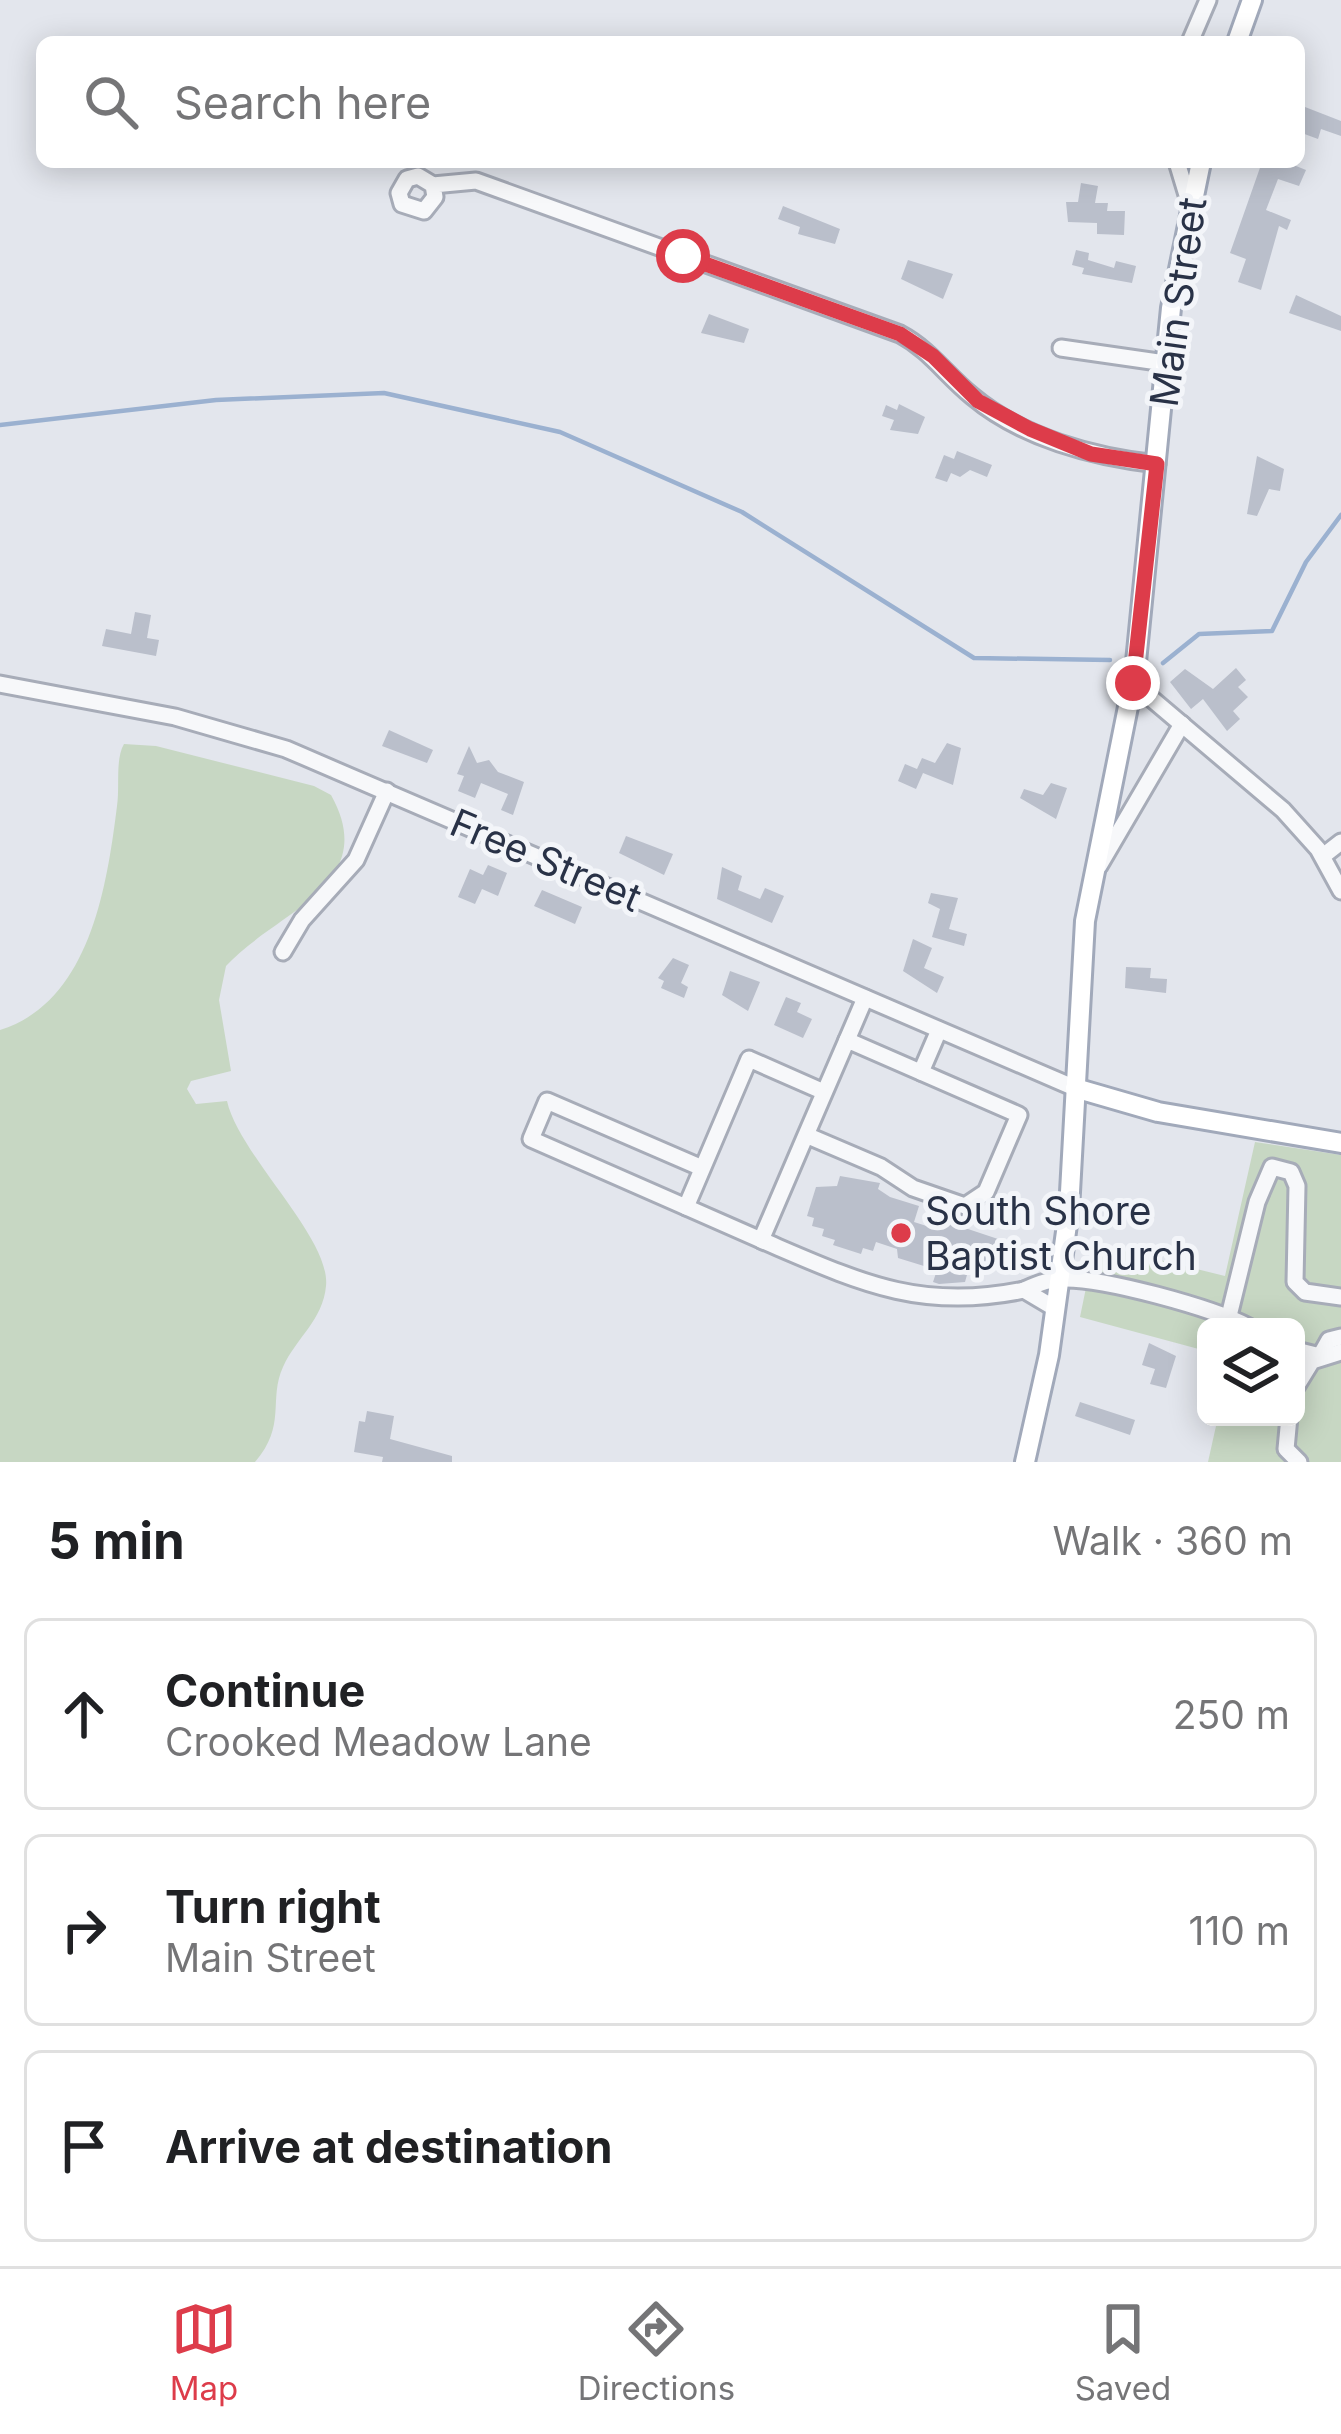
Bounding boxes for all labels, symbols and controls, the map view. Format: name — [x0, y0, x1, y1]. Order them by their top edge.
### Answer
search box — [36, 36, 1305, 168]
icon: search — [78, 69, 144, 135]
text: Search here — [174, 75, 431, 130]
street label: Main Street — [1140, 194, 1215, 409]
route start — [656, 229, 710, 283]
route end — [1106, 656, 1160, 710]
street label: Free Street — [444, 798, 649, 921]
place label: South Shore Baptist Church — [925, 1187, 1197, 1279]
marker: South Shore Baptist Church — [888, 1220, 914, 1246]
map controls — [1197, 1318, 1305, 1426]
button: layers — [1197, 1318, 1305, 1426]
text: 5 min — [48, 1510, 185, 1571]
text: Walk · 360 m — [1053, 1517, 1293, 1564]
text: Continue — [165, 1663, 365, 1718]
icon: ahead — [51, 1681, 117, 1747]
text: 250 m — [1173, 1691, 1290, 1738]
text: Crooked Meadow Lane — [165, 1718, 592, 1765]
text: Turn right — [165, 1879, 381, 1934]
icon: right — [51, 1897, 117, 1963]
text: 110 m — [1189, 1907, 1290, 1954]
text: Main Street — [165, 1934, 376, 1981]
icon: arrive — [51, 2113, 117, 2179]
text: Arrive at destination — [165, 2119, 612, 2174]
tab: Map — [170, 2296, 238, 2408]
tab: Directions — [578, 2296, 735, 2408]
tab: Saved — [1075, 2296, 1171, 2408]

